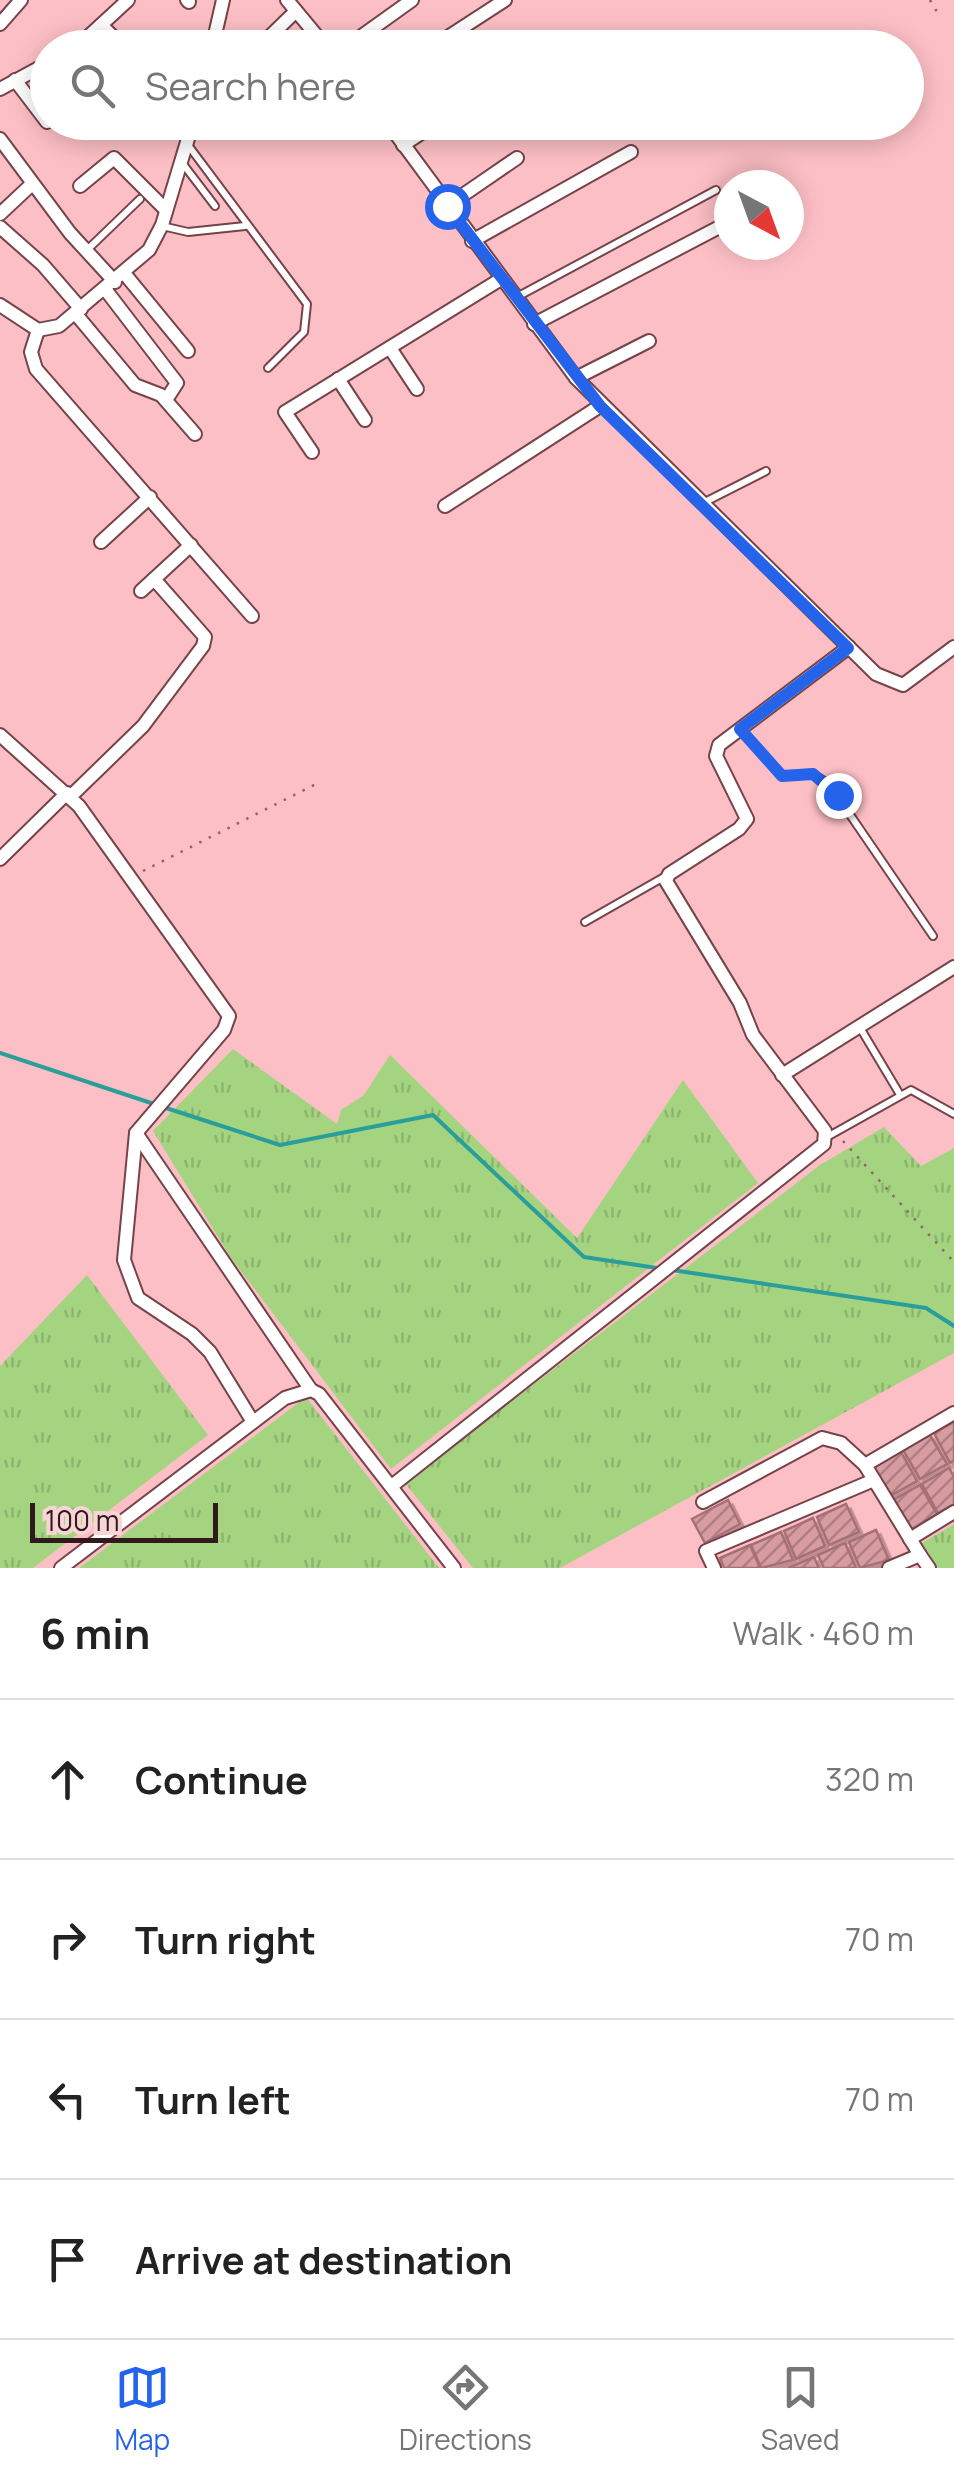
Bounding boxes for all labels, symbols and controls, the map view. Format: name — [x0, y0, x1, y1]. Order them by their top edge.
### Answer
search box — [30, 30, 924, 140]
icon: search — [65, 58, 120, 113]
text: Search here — [145, 59, 356, 111]
north arrow — [714, 170, 804, 260]
route start — [425, 184, 471, 230]
route end — [816, 773, 862, 819]
scale bar — [30, 1498, 218, 1542]
text: 100 m — [45, 1501, 119, 1539]
text: 6 min — [40, 1604, 150, 1662]
text: Walk · 460 m — [733, 1611, 914, 1655]
icon: ahead — [40, 1752, 95, 1807]
text: Continue — [135, 1753, 308, 1805]
text: 320 m — [825, 1757, 914, 1801]
icon: right — [40, 1912, 95, 1967]
text: Turn right — [135, 1913, 316, 1965]
text: 70 m — [845, 1917, 914, 1961]
icon: left — [40, 2072, 95, 2127]
text: Turn left — [135, 2073, 291, 2125]
text: 70 m — [845, 2077, 914, 2121]
icon: arrive — [40, 2232, 95, 2287]
text: Arrive at destination — [135, 2233, 512, 2285]
tab: Map — [114, 2360, 170, 2458]
tab: Directions — [399, 2360, 532, 2458]
tab: Saved — [761, 2360, 840, 2458]

